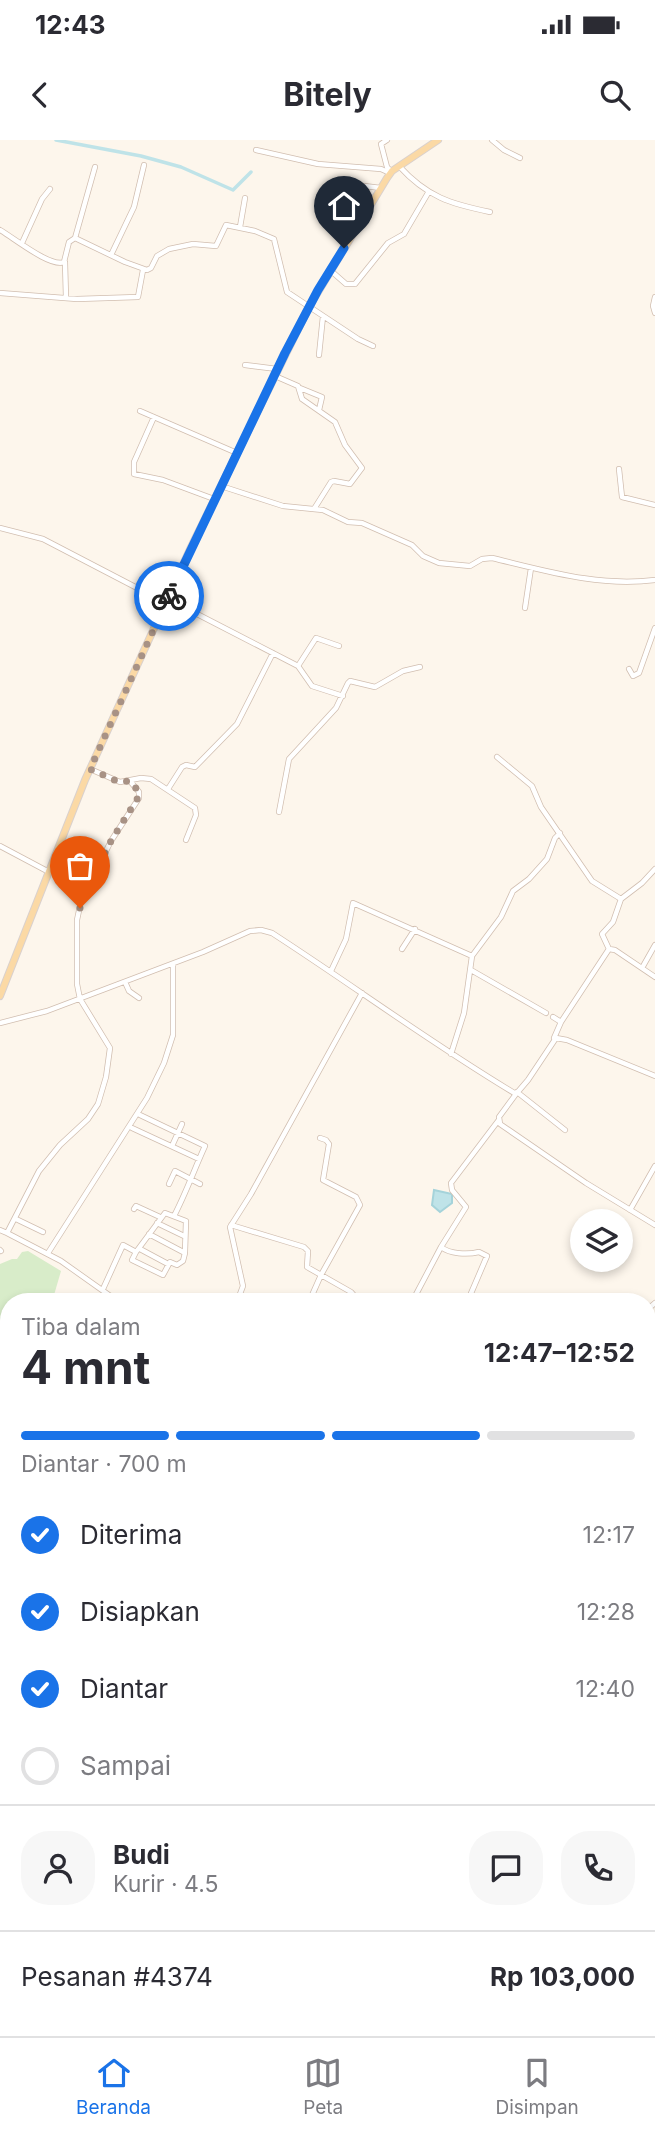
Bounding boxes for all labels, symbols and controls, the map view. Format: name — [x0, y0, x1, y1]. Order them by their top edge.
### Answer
text: 12:43 — [35, 9, 106, 40]
text: Bitely — [283, 75, 372, 114]
icon: back — [21, 76, 59, 114]
icon: search — [596, 76, 634, 114]
pin — [314, 176, 374, 248]
icon: home — [325, 187, 363, 225]
courier — [134, 561, 204, 631]
icon: bike — [150, 577, 188, 615]
pin — [50, 836, 110, 908]
icon: bag — [61, 847, 99, 885]
map controls — [570, 1209, 633, 1272]
button: layers — [570, 1209, 633, 1272]
text: Tiba dalam — [21, 1313, 141, 1341]
text: 12:47–12:52 — [484, 1337, 635, 1368]
text: 4 mnt — [21, 1339, 150, 1395]
text: Diantar · 700 m — [21, 1450, 187, 1478]
icon: check — [21, 1516, 59, 1554]
text: Diterima — [80, 1519, 182, 1550]
text: 12:17 — [583, 1521, 635, 1549]
icon: check — [21, 1593, 59, 1631]
text: Disiapkan — [80, 1596, 200, 1627]
text: 12:28 — [577, 1598, 635, 1626]
icon: check — [21, 1670, 59, 1708]
text: Diantar — [80, 1673, 168, 1704]
text: 12:40 — [576, 1675, 635, 1703]
text: Sampai — [80, 1750, 171, 1781]
button: person — [21, 1831, 95, 1905]
button: chat — [469, 1831, 543, 1905]
button: phone — [561, 1831, 635, 1905]
text: Budi — [113, 1839, 170, 1870]
text: Kurir · 4.5 — [113, 1870, 218, 1898]
text: Pesanan #4374 — [21, 1961, 213, 1992]
text: Rp 103,000 — [490, 1961, 635, 1992]
tab: Beranda — [76, 2054, 151, 2119]
tab: Peta — [303, 2054, 343, 2119]
tab: Disimpan — [496, 2054, 579, 2119]

